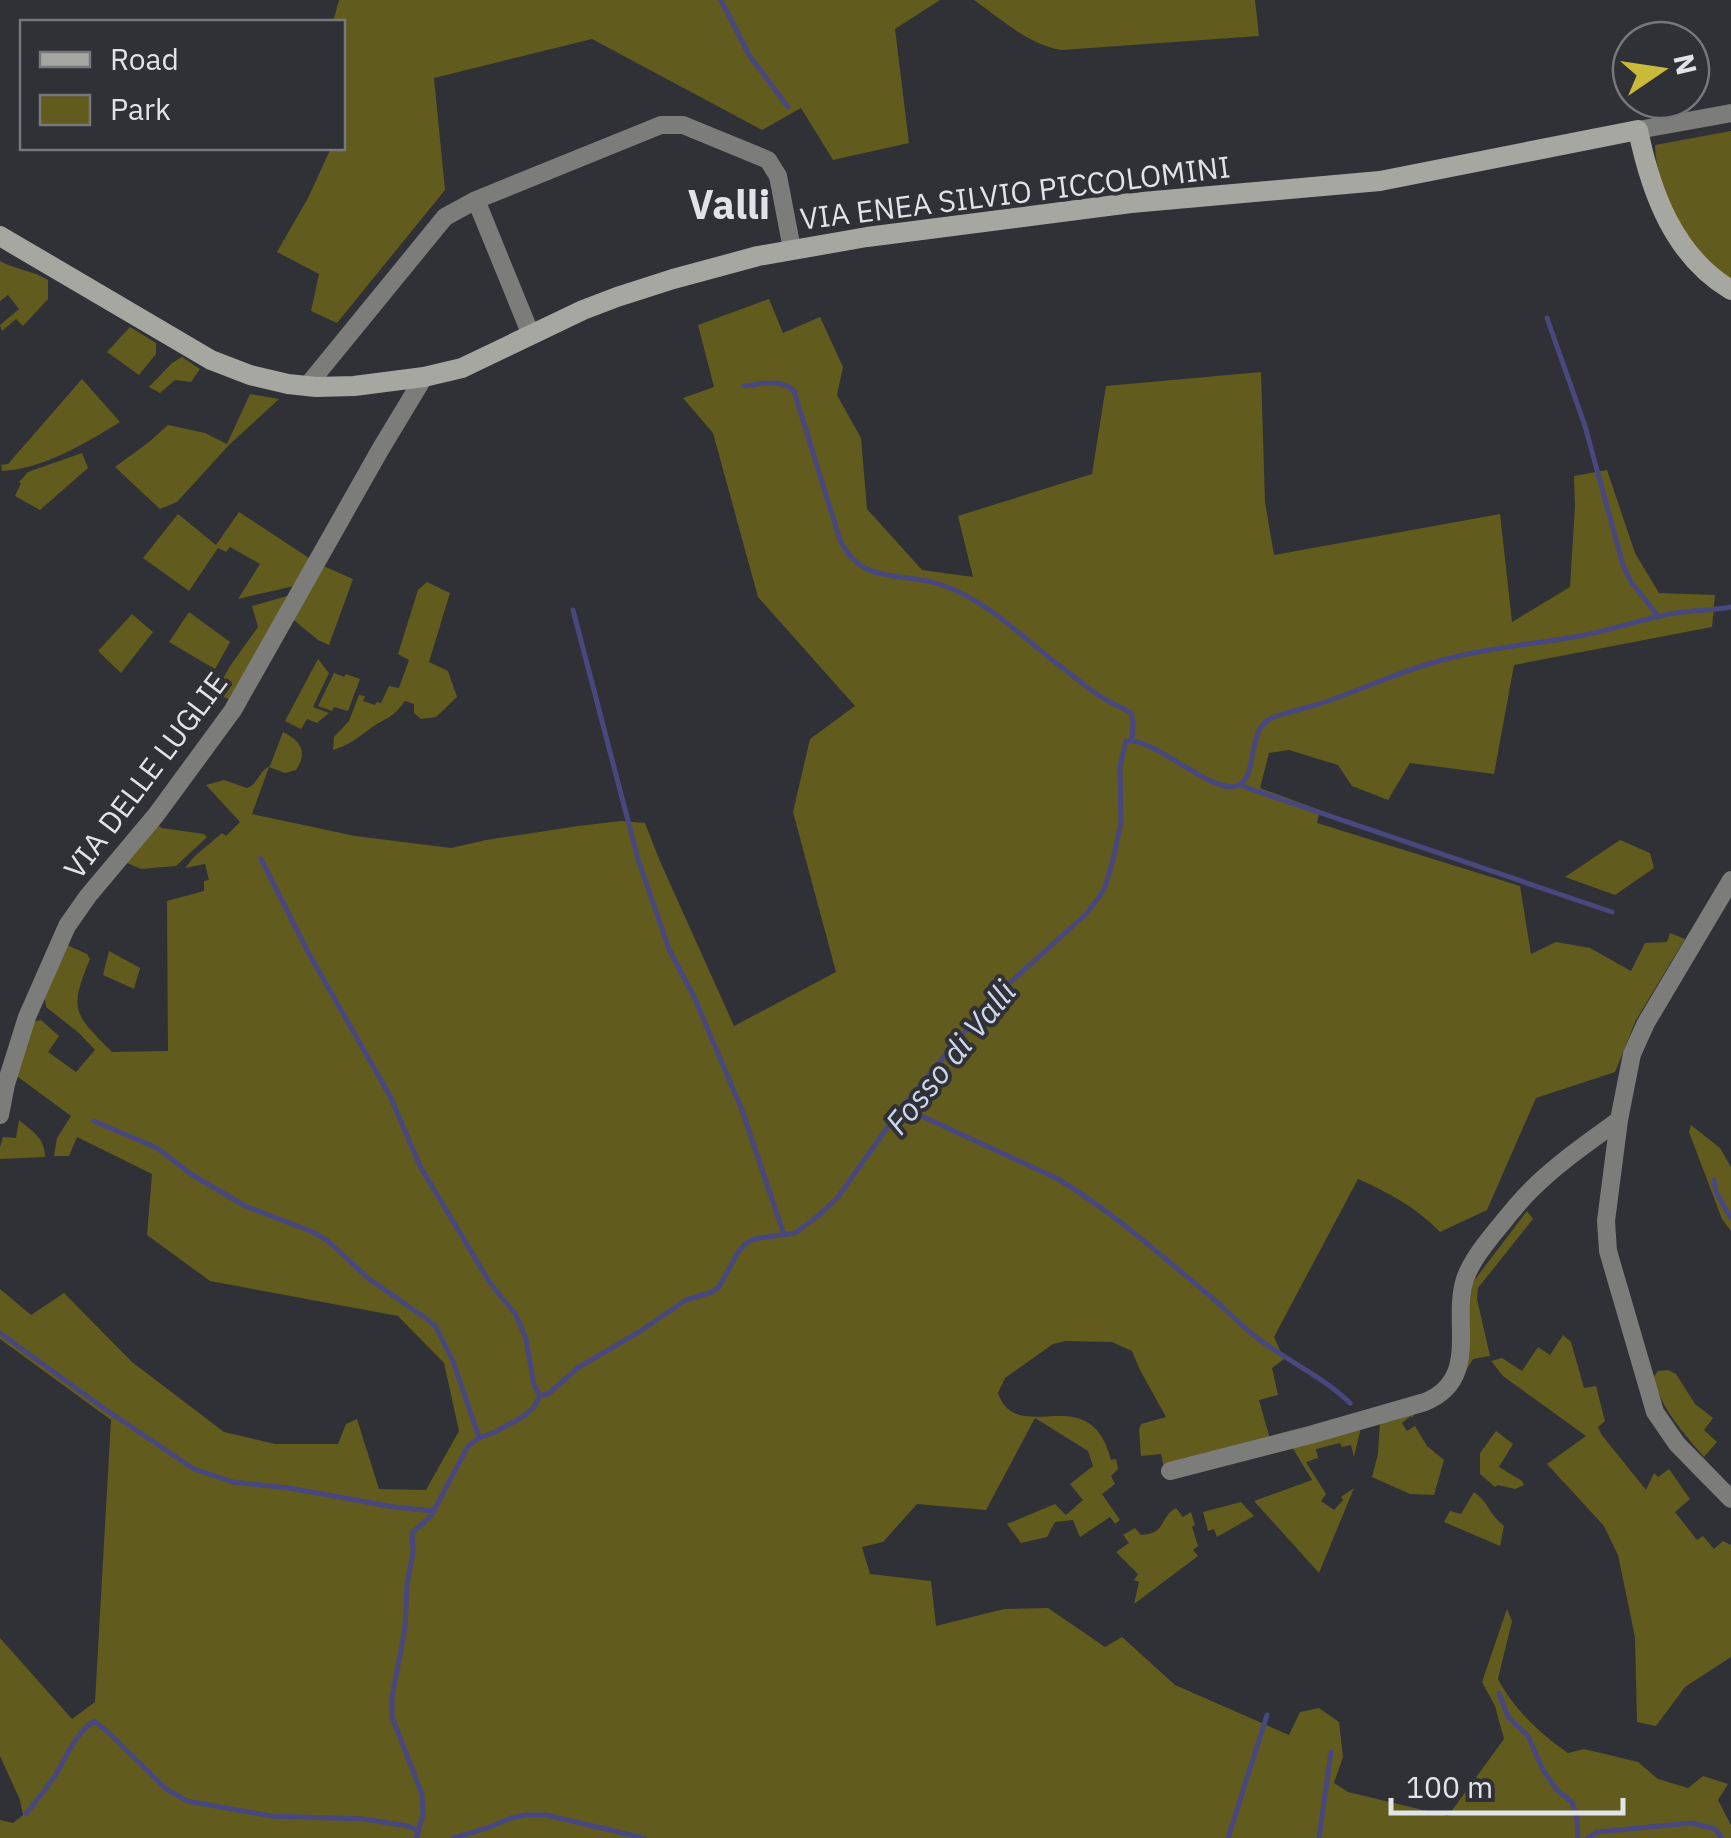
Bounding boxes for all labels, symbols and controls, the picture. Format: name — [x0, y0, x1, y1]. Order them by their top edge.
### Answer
legend — [20, 20, 345, 150]
north arrow — [1611, 20, 1711, 120]
text: Road — [110, 39, 179, 78]
text: N — [1666, 50, 1706, 78]
text: Park — [110, 89, 171, 128]
street label: VIA ENEA SILVIO PICCOLOMINI — [798, 146, 1232, 238]
district label: Valli — [688, 178, 770, 230]
street label: VIA DELLE LUGLIE — [55, 664, 235, 886]
water label: Fosso di Valli — [875, 971, 1025, 1142]
scale bar — [1391, 1753, 1624, 1815]
text: 100 m — [1406, 1767, 1493, 1806]

